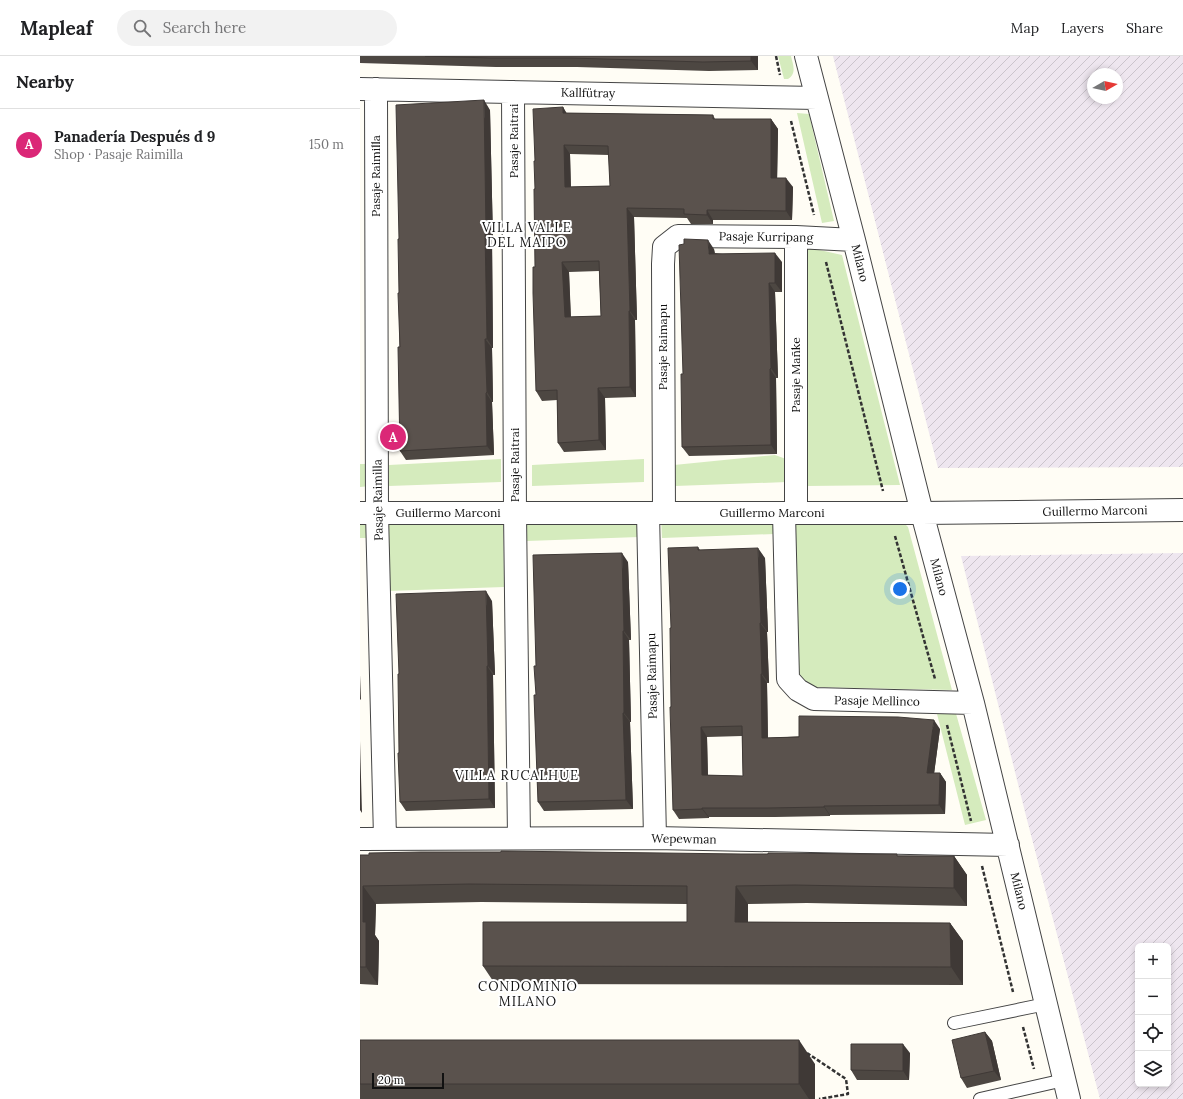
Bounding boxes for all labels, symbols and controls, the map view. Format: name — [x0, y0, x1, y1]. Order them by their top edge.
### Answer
search box — [117, 10, 397, 46]
text: Mapleaf — [20, 16, 93, 40]
icon: search — [131, 17, 153, 39]
text: Search here — [163, 18, 246, 37]
text: Map — [1011, 19, 1039, 37]
text: Layers — [1061, 19, 1104, 37]
text: Share — [1126, 19, 1163, 37]
north arrow — [1087, 68, 1123, 104]
text: Nearby — [16, 71, 74, 93]
street label: Kallfütray — [561, 85, 616, 100]
street label: Pasaje Raitrai — [506, 104, 521, 178]
text: Panadería Después d 9 — [54, 127, 215, 146]
street label: Pasaje Raimilla — [368, 135, 383, 217]
text: A — [25, 136, 33, 153]
text: 150 m — [309, 136, 344, 153]
text: Shop · Pasaje Raimilla — [54, 146, 183, 163]
district label: VILLA VALLE DEL MAIPO — [481, 219, 572, 251]
street label: Pasaje Kurripang — [719, 228, 814, 245]
street label: Milano — [849, 243, 872, 283]
street label: Pasaje Raimapu — [655, 304, 670, 390]
street label: Pasaje Mañke — [788, 337, 803, 413]
pin: A — [380, 422, 406, 452]
street label: Pasaje Raitrai — [507, 428, 522, 502]
street label: Pasaje Raimilla — [369, 459, 386, 541]
street label: Guillermo Marconi — [1042, 502, 1148, 519]
street label: Guillermo Marconi — [395, 505, 501, 520]
street label: Guillermo Marconi — [719, 505, 825, 520]
street label: Milano — [927, 557, 952, 597]
your location — [890, 579, 910, 599]
street label: Pasaje Raimapu — [643, 633, 660, 719]
street label: Pasaje Mellinco — [834, 692, 920, 709]
district label: VILLA RUCALHUE — [454, 767, 579, 784]
street label: Wepewman — [651, 830, 717, 847]
street label: Milano — [1008, 871, 1031, 911]
map controls — [1135, 943, 1171, 1087]
button: + — [1135, 943, 1171, 979]
district label: CONDOMINIO MILANO — [478, 978, 578, 1010]
button: − — [1135, 979, 1171, 1015]
button: locate — [1135, 1015, 1171, 1051]
button: layers — [1135, 1051, 1171, 1087]
scale bar — [372, 1071, 444, 1090]
text: 20 m — [378, 1073, 403, 1087]

